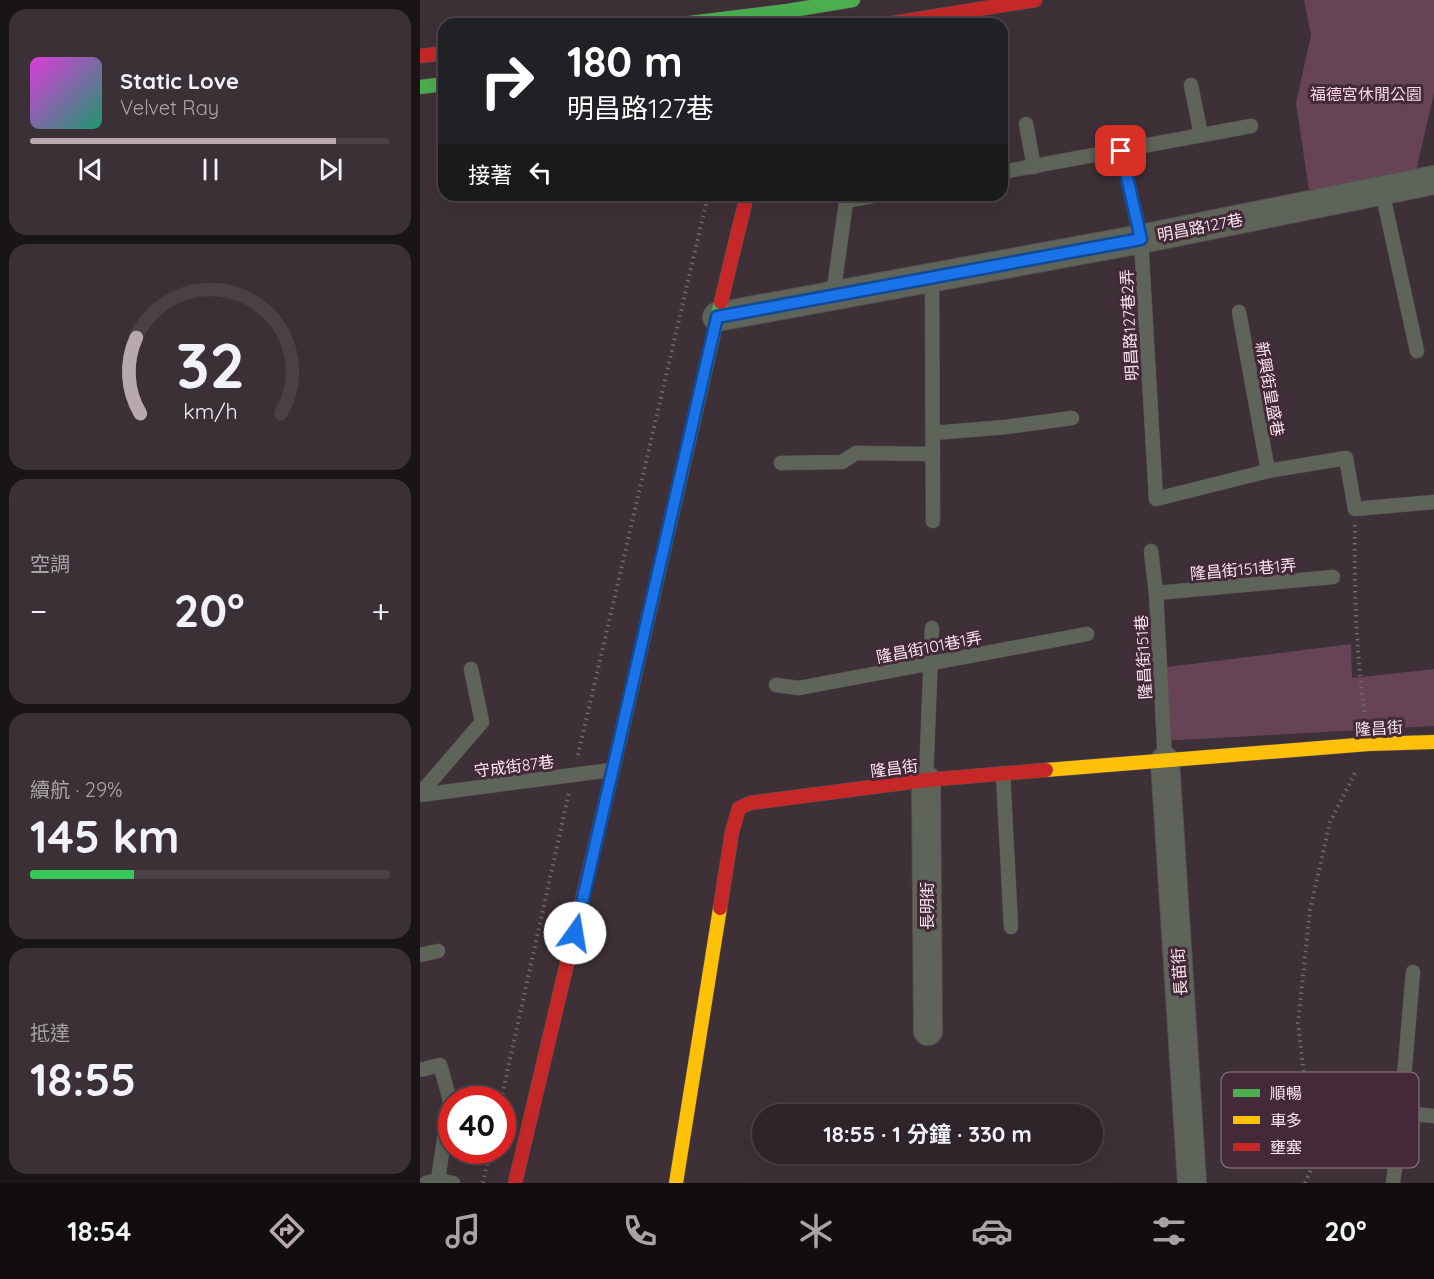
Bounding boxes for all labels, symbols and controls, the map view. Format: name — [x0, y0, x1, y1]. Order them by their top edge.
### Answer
text: 180 m — [567, 35, 683, 88]
icon: right — [468, 42, 546, 120]
text: Static Love — [120, 67, 239, 95]
park label: 福德宮休閒公園 — [1310, 84, 1422, 104]
text: 明昌路127巷 — [567, 91, 713, 125]
text: Velvet Ray — [120, 95, 219, 120]
pin — [1095, 125, 1146, 176]
icon: arrive — [1104, 134, 1137, 167]
icon: previous — [74, 153, 107, 186]
icon: pause — [194, 153, 227, 186]
icon: next — [314, 153, 347, 186]
icon: left — [524, 156, 557, 189]
text: 接著 — [468, 161, 512, 189]
street label: 明昌路127巷 — [1156, 209, 1244, 245]
street label: 明昌路127巷2弄 — [1116, 269, 1142, 381]
text: 32 — [175, 326, 245, 404]
street label: 新興街皇盛巷 — [1252, 340, 1288, 438]
text: km/h — [183, 398, 237, 424]
text: 空調 — [30, 551, 70, 576]
street label: 隆昌街151巷1弄 — [1189, 554, 1297, 584]
text: 20° — [174, 582, 245, 638]
text: − — [30, 590, 47, 631]
text: + — [371, 590, 390, 631]
street label: 隆昌街151巷 — [1131, 614, 1155, 700]
street label: 隆昌街101巷1弄 — [874, 627, 984, 667]
street label: 隆昌街 — [1355, 717, 1403, 739]
street label: 守成街87巷 — [473, 751, 555, 781]
street label: 隆昌街 — [869, 755, 919, 781]
text: 續航 · 29% — [30, 777, 123, 802]
text: 145 km — [30, 808, 180, 864]
street label: 長明街 — [917, 882, 937, 930]
position arrow — [543, 901, 607, 965]
street label: 長苗街 — [1167, 947, 1191, 997]
text: 抵達 — [30, 1020, 70, 1045]
text: 18:55 — [30, 1051, 136, 1107]
legend — [1221, 1072, 1419, 1168]
text: 順暢 — [1270, 1083, 1302, 1103]
speed limit sign: 40 — [438, 1086, 516, 1164]
text: 車多 — [1270, 1110, 1302, 1130]
text: 18:55 · 1 分鐘 · 330 m — [823, 1120, 1032, 1148]
text: 壅塞 — [1270, 1137, 1302, 1157]
icon: directions — [266, 1210, 308, 1252]
icon: music — [442, 1210, 484, 1252]
icon: phone — [619, 1210, 661, 1252]
icon: climate — [795, 1210, 837, 1252]
icon: car — [971, 1210, 1013, 1252]
icon: filters — [1148, 1210, 1190, 1252]
text: 18:54 — [67, 1214, 131, 1248]
text: 20° — [1324, 1214, 1367, 1248]

